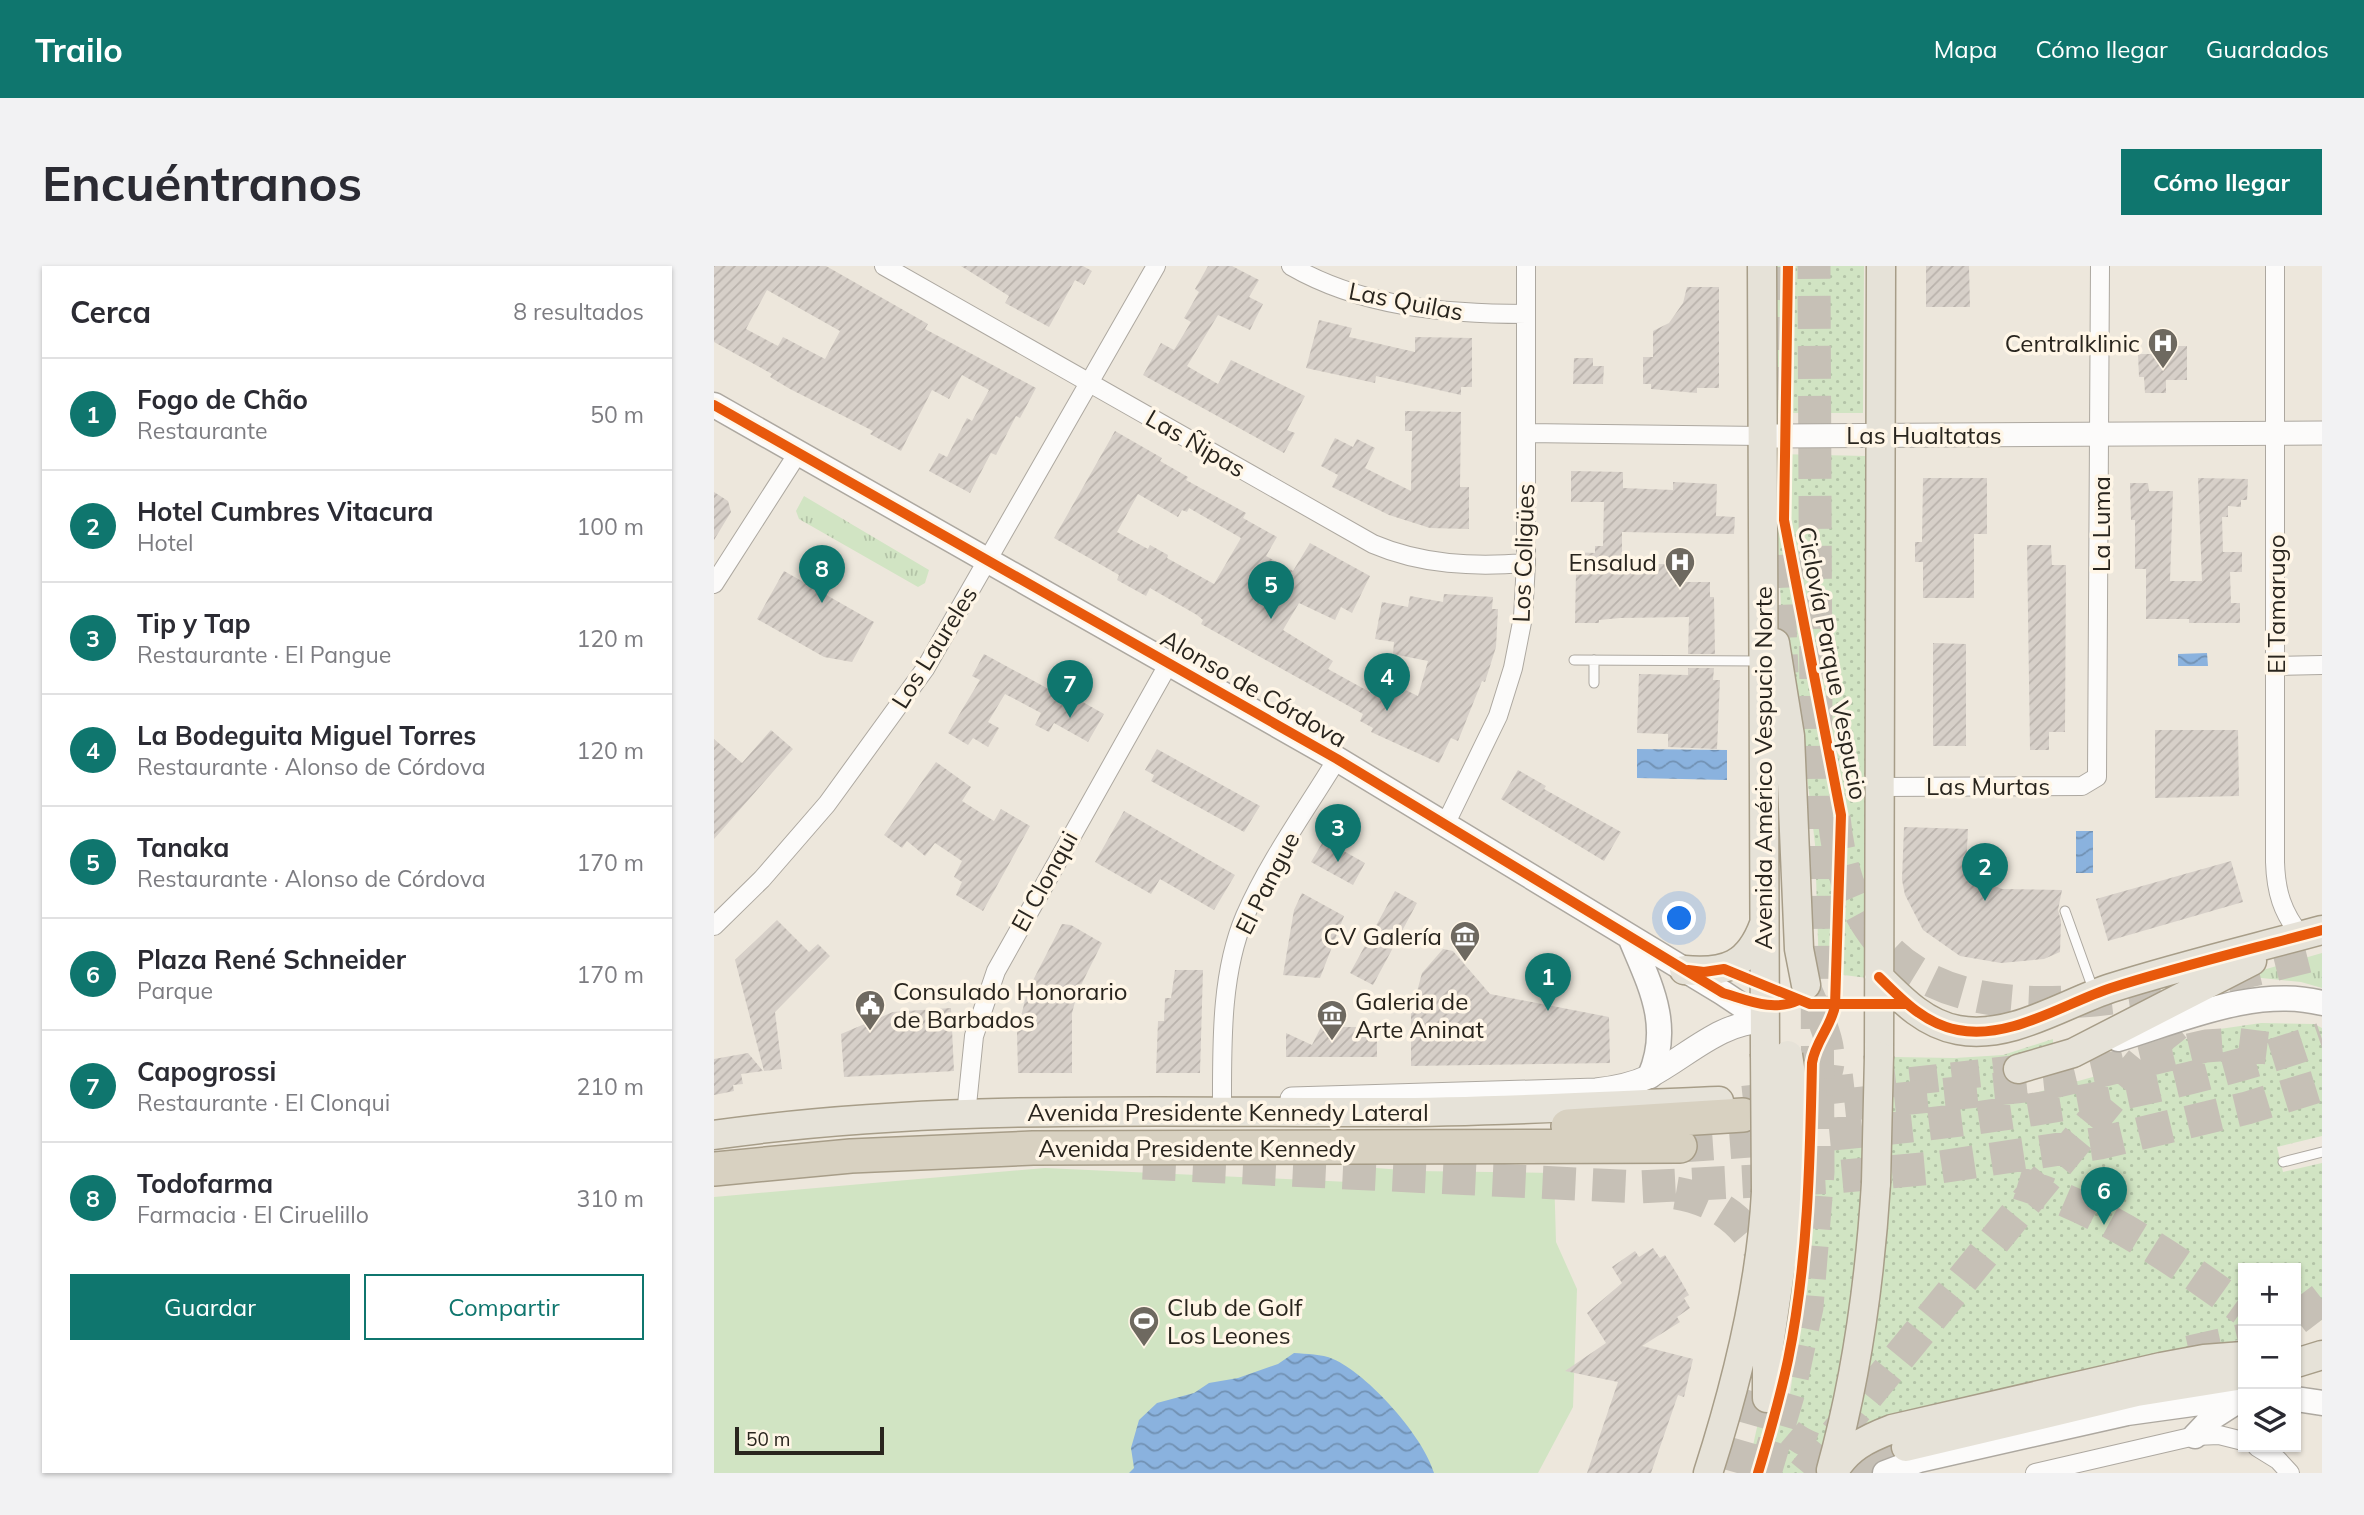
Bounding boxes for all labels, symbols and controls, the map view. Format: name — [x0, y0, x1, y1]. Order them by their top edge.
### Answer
text: Trailo — [35, 29, 123, 70]
text: Mapa — [1934, 34, 1997, 64]
text: Cómo llegar — [2035, 34, 2168, 64]
text: Guardados — [2206, 34, 2329, 64]
button: Cómo llegar — [2121, 149, 2322, 215]
text: Encuéntranos — [42, 152, 362, 213]
street label: Las Quilas — [1346, 275, 1466, 327]
text: Cerca — [70, 293, 151, 331]
text: 8 resultados — [513, 297, 644, 326]
hospital icon: Centralklinic — [2146, 326, 2180, 370]
place label: Centralklinic — [2005, 328, 2140, 358]
text: Fogo de Chão — [137, 383, 308, 416]
text: 1 — [86, 400, 100, 429]
text: 50 m — [590, 400, 644, 429]
street label: Las Ñipas — [1141, 403, 1251, 483]
text: Restaurante — [137, 416, 268, 445]
street label: Las Hualtatas — [1846, 420, 2002, 450]
street label: La Luma — [2086, 476, 2116, 572]
street label: Los Coligües — [1506, 483, 1540, 623]
text: Hotel Cumbres Vitacura — [137, 495, 433, 528]
text: 2 — [86, 512, 100, 541]
text: 100 m — [576, 512, 644, 541]
street label: Ciclovía Parque Vespucio — [1792, 524, 1874, 802]
text: Hotel — [137, 528, 194, 557]
street label: El Tamarugo — [2261, 534, 2291, 674]
pin: 8 — [799, 545, 845, 603]
hospital icon: Ensalud — [1663, 545, 1697, 589]
place label: Ensalud — [1569, 547, 1657, 577]
pin: 5 — [1248, 561, 1294, 619]
street label: Los Laureles — [885, 580, 983, 714]
street label: Avenida Américo Vespucio Norte — [1748, 586, 1778, 950]
text: Tip y Tap — [137, 607, 251, 640]
street label: Alonso de Córdova — [1156, 623, 1352, 753]
text: 3 — [86, 624, 100, 653]
text: 120 m — [576, 624, 644, 653]
text: Restaurante · El Pangue — [137, 640, 391, 669]
pin: 4 — [1364, 653, 1410, 711]
pin: 7 — [1047, 660, 1093, 718]
text: La Bodeguita Miguel Torres — [137, 719, 476, 752]
text: 4 — [86, 736, 100, 765]
text: 120 m — [576, 736, 644, 765]
text: Restaurante · Alonso de Córdova — [137, 752, 486, 781]
street label: Las Murtas — [1926, 771, 2050, 801]
pin: 3 — [1315, 804, 1361, 862]
street label: El Clonqui — [1004, 826, 1084, 936]
street label: El Pangue — [1228, 827, 1306, 939]
text: Tanaka — [137, 831, 229, 864]
pin: 2 — [1962, 843, 2008, 901]
text: 5 — [86, 848, 100, 877]
text: 170 m — [576, 848, 644, 877]
text: Restaurante · Alonso de Córdova — [137, 864, 486, 893]
your location — [1662, 901, 1696, 935]
museum icon: CV Galería — [1448, 919, 1482, 963]
place label: CV Galería — [1323, 921, 1442, 951]
text: Plaza René Schneider — [137, 943, 406, 976]
pin: 1 — [1525, 953, 1571, 1011]
text: 6 — [86, 960, 100, 989]
text: 170 m — [576, 960, 644, 989]
text: Parque — [137, 976, 213, 1005]
place label: Consulado Honorario de Barbados — [893, 976, 1128, 1034]
place label: Galeria de Arte Aninat — [1355, 986, 1484, 1044]
public building icon: Consulado Honorario de Barbados — [853, 988, 887, 1032]
museum icon: Galeria de Arte Aninat — [1315, 998, 1349, 1042]
text: Capogrossi — [137, 1055, 276, 1088]
text: 7 — [86, 1072, 100, 1101]
text: 210 m — [576, 1072, 644, 1101]
text: Restaurante · El Clonqui — [137, 1088, 390, 1117]
street label: Avenida Presidente Kennedy Lateral — [1027, 1097, 1429, 1127]
street label: Avenida Presidente Kennedy — [1038, 1133, 1356, 1163]
text: Todofarma — [137, 1167, 273, 1200]
pin: 6 — [2081, 1167, 2127, 1225]
text: 8 — [86, 1184, 100, 1213]
text: 310 m — [576, 1184, 644, 1213]
text: Farmacia · El Ciruelillo — [137, 1200, 369, 1229]
map controls — [2238, 1263, 2301, 1452]
button: + — [2238, 1263, 2301, 1326]
button: Guardar — [70, 1274, 350, 1340]
button: Compartir — [364, 1274, 644, 1340]
place label: Club de Golf Los Leones — [1167, 1292, 1303, 1350]
sports icon: Club de Golf Los Leones — [1127, 1304, 1161, 1348]
button: − — [2238, 1326, 2301, 1389]
button: layers — [2238, 1389, 2301, 1452]
scale bar — [735, 1424, 884, 1456]
text: 50 m — [746, 1427, 790, 1451]

